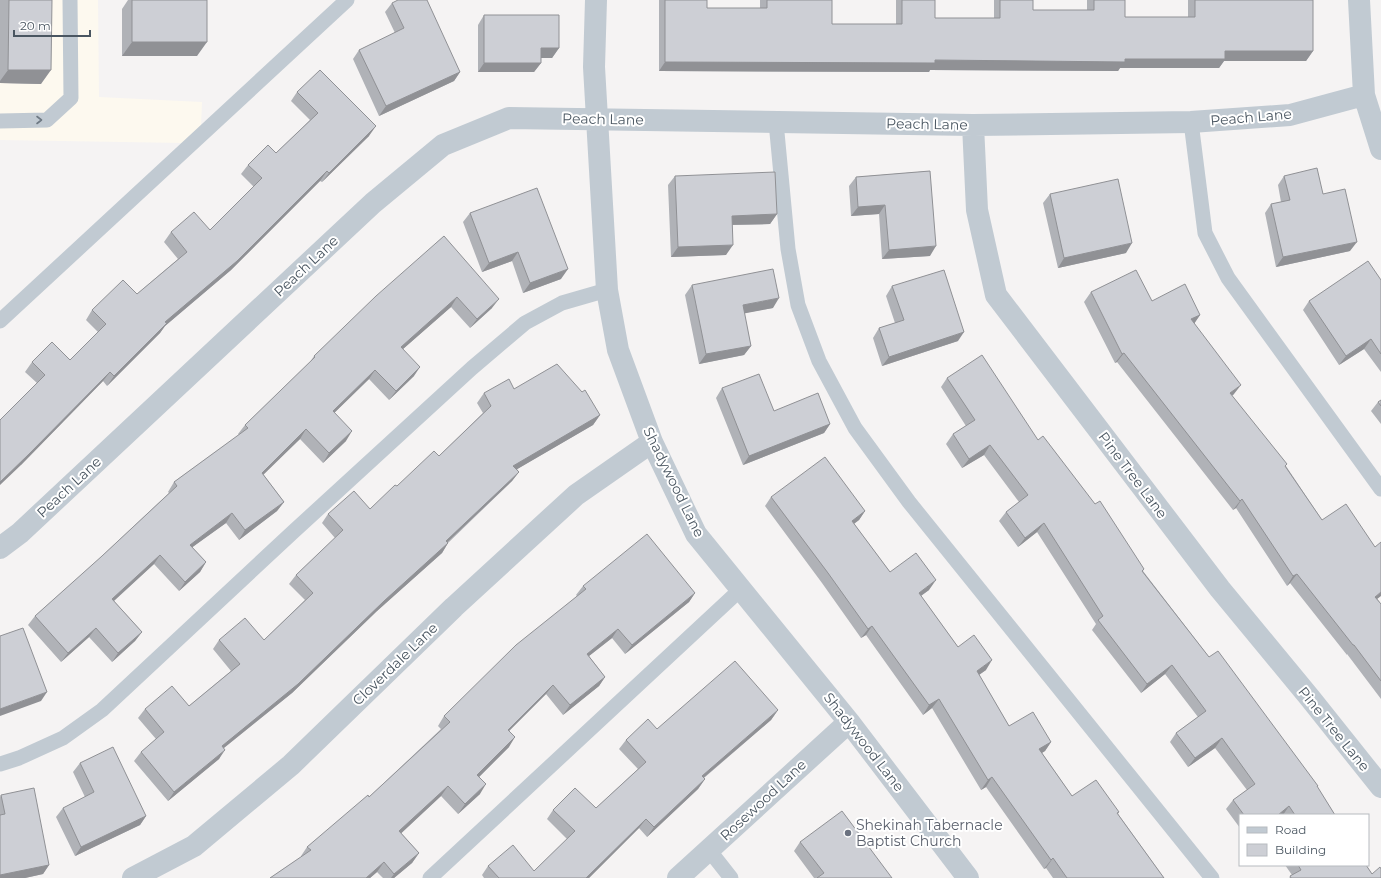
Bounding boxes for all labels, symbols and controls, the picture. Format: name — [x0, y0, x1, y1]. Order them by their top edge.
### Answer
scale bar — [14, 12, 90, 38]
text: 20 m — [20, 18, 51, 33]
street label: Peach Lane — [1210, 104, 1292, 130]
street label: Peach Lane — [562, 109, 644, 129]
street label: Peach Lane — [886, 114, 968, 134]
one-way arrow — [36, 116, 42, 124]
street label: Peach Lane — [270, 232, 342, 300]
street label: Shadywood Lane — [639, 424, 709, 540]
street label: Pine Tree Lane — [1095, 428, 1171, 522]
street label: Peach Lane — [33, 453, 105, 521]
street label: Cloverdale Lane — [349, 619, 441, 709]
street label: Pine Tree Lane — [1294, 683, 1374, 775]
street label: Shadywood Lane — [820, 689, 908, 795]
street label: Rosewood Lane — [716, 755, 810, 845]
legend — [1239, 814, 1369, 866]
place label: Shekinah Tabernacle Baptist Church — [856, 816, 1003, 850]
text: Road — [1275, 822, 1306, 837]
marker: Shekinah Tabernacle Baptist Church — [843, 828, 853, 838]
text: Building — [1275, 842, 1326, 857]

